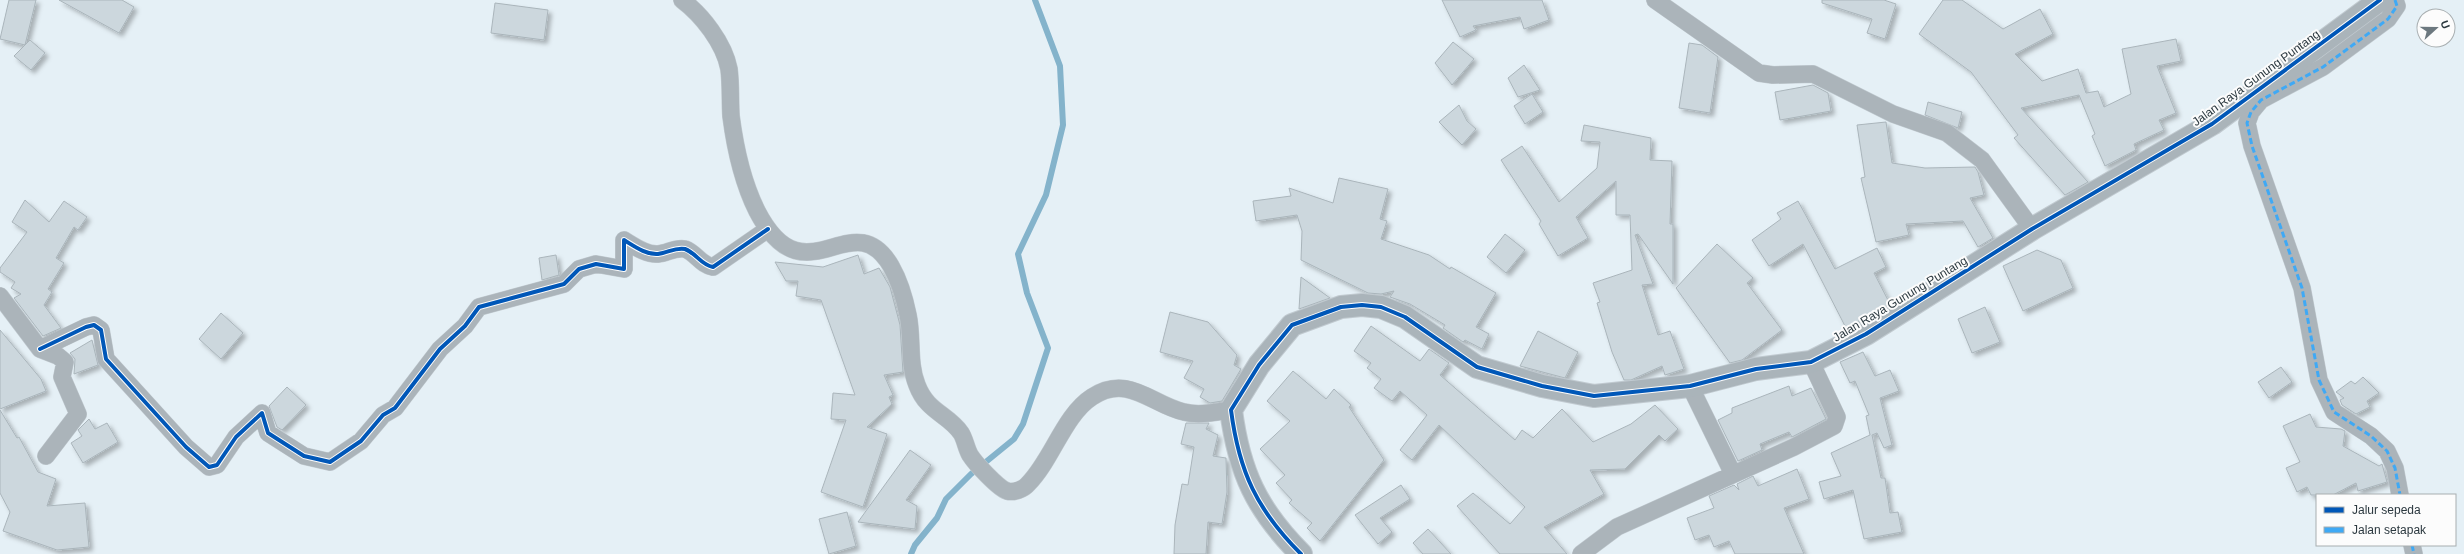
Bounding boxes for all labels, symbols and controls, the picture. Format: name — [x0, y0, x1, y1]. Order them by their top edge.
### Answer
north arrow — [2416, 8, 2456, 48]
text: U — [2438, 19, 2452, 30]
street label: Jalan Raya Gunung Puntang — [2190, 27, 2322, 129]
street label: Jalan Raya Gunung Puntang — [1830, 253, 1970, 345]
legend — [2316, 494, 2456, 546]
text: Jalur sepeda — [2352, 503, 2421, 517]
text: Jalan setapak — [2352, 523, 2427, 537]

